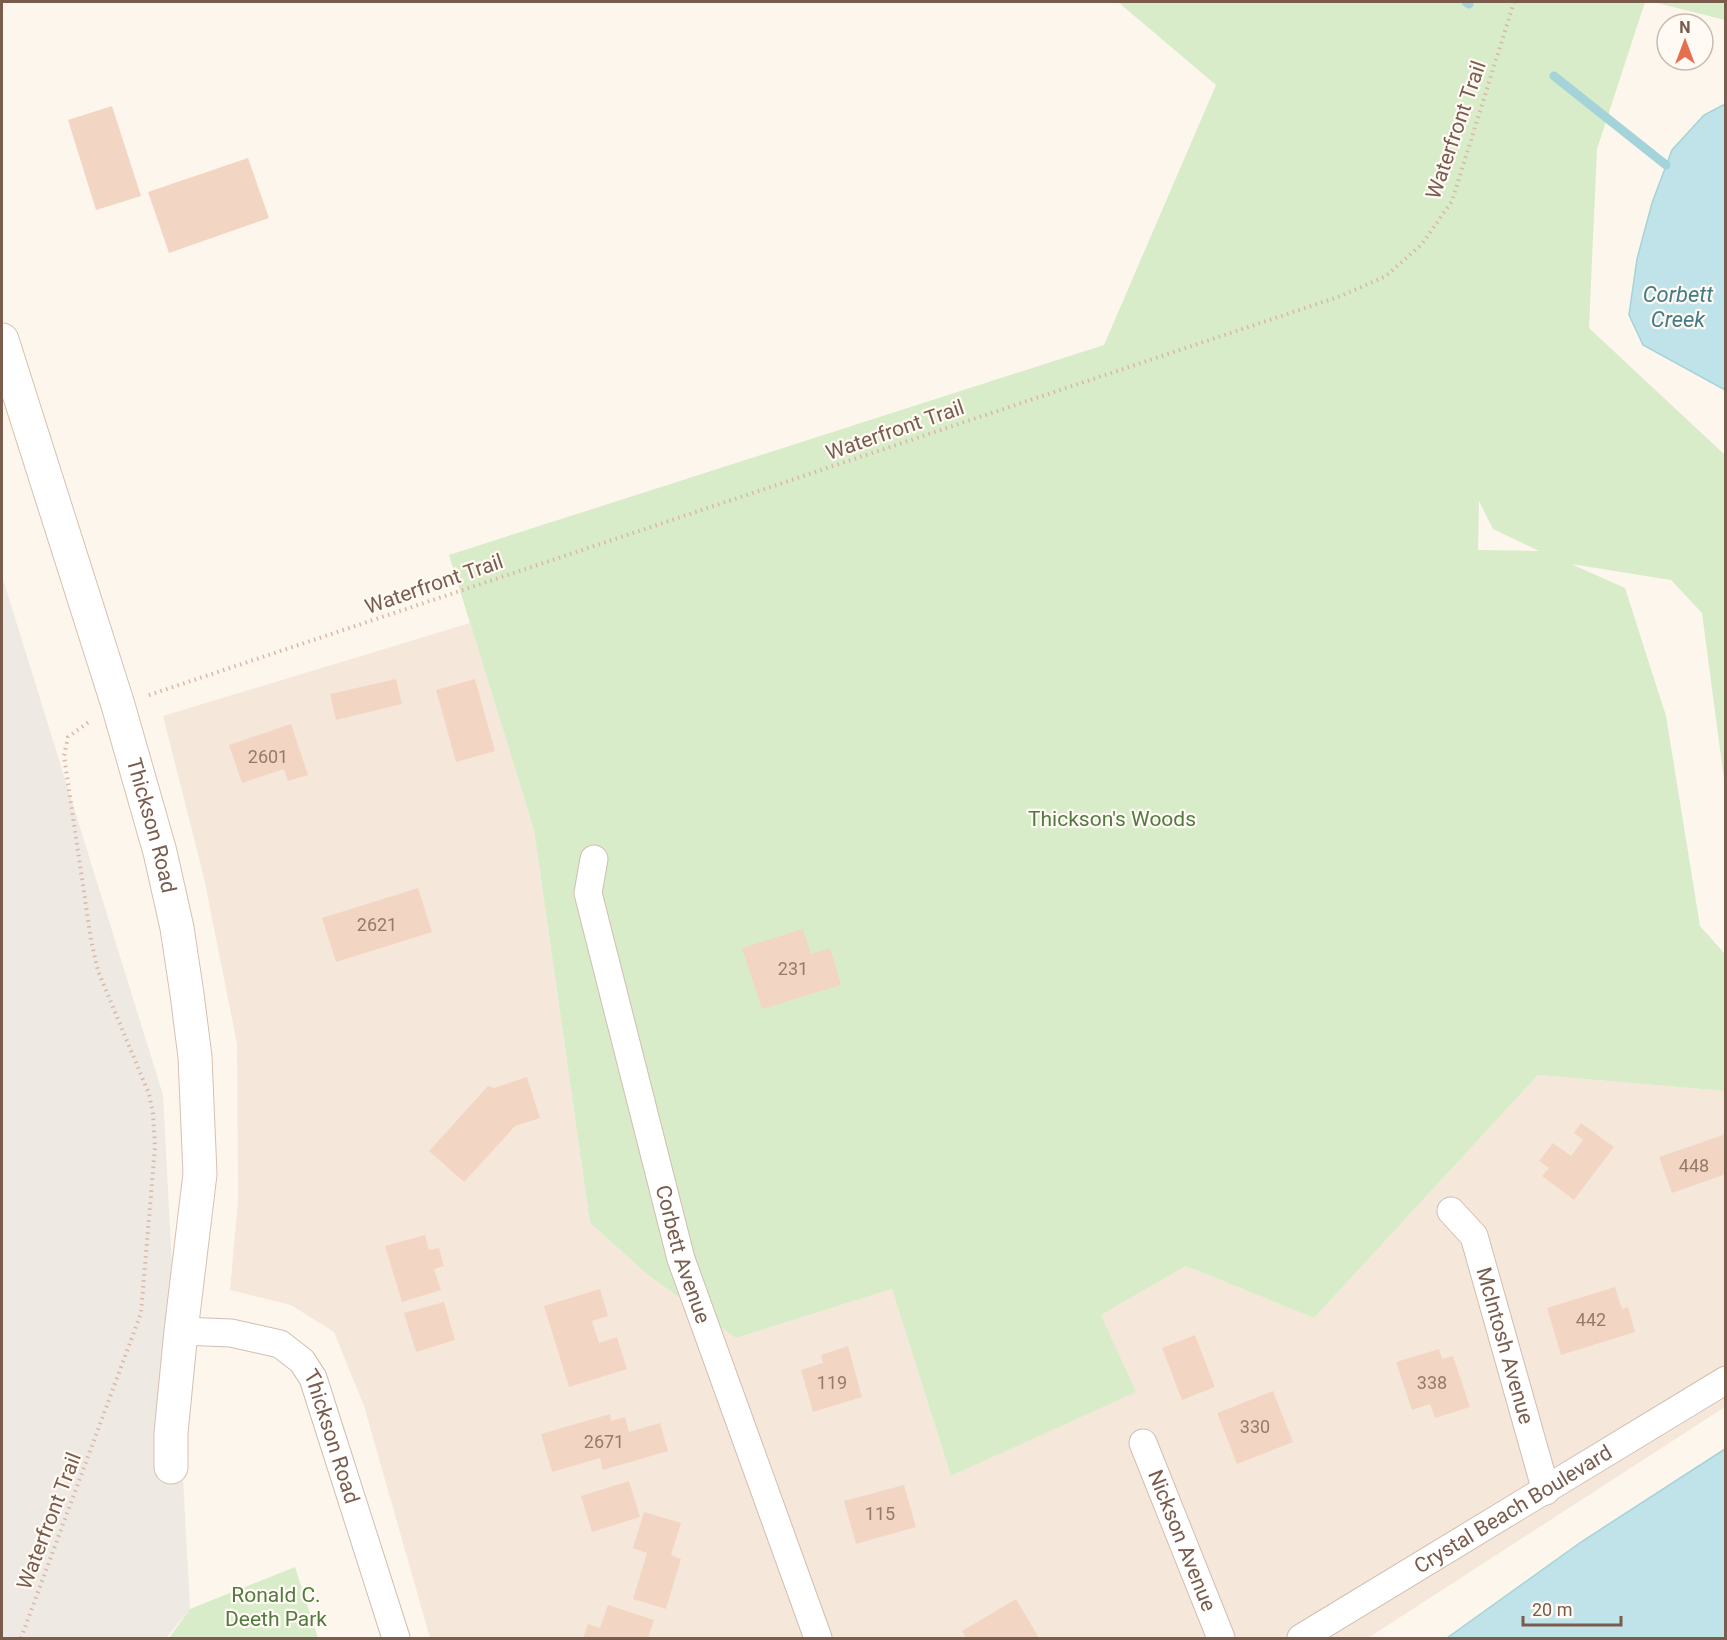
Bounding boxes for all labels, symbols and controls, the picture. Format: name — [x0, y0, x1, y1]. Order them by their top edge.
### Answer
north arrow — [1655, 12, 1715, 72]
text: N — [1679, 18, 1691, 37]
street label: Waterfront Trail — [1421, 58, 1491, 202]
water label: Corbett Creek — [1643, 282, 1714, 332]
street label: Waterfront Trail — [823, 395, 967, 465]
street label: Waterfront Trail — [362, 549, 506, 619]
house number: 2601 — [248, 746, 288, 767]
street label: Thickson Road — [122, 755, 181, 895]
park label: Thickson's Woods — [1028, 807, 1196, 831]
house number: 2621 — [357, 914, 397, 935]
house number: 231 — [778, 958, 808, 979]
house number: 448 — [1679, 1155, 1709, 1176]
street label: Corbett Avenue — [651, 1183, 715, 1327]
street label: McIntosh Avenue — [1471, 1265, 1538, 1427]
house number: 442 — [1576, 1309, 1606, 1330]
street label: Thickson Road — [299, 1365, 364, 1507]
house number: 119 — [817, 1372, 847, 1393]
house number: 338 — [1417, 1372, 1447, 1393]
house number: 330 — [1240, 1416, 1270, 1437]
house number: 2671 — [584, 1431, 624, 1452]
street label: Crystal Beach Boulevard — [1410, 1440, 1616, 1578]
street label: Waterfront Trail — [12, 1449, 86, 1593]
street label: Nickson Avenue — [1143, 1466, 1221, 1615]
house number: 115 — [865, 1503, 895, 1524]
park label: Ronald C. Deeth Park — [225, 1583, 327, 1631]
scale bar — [1523, 1589, 1620, 1627]
text: 20 m — [1532, 1599, 1572, 1620]

